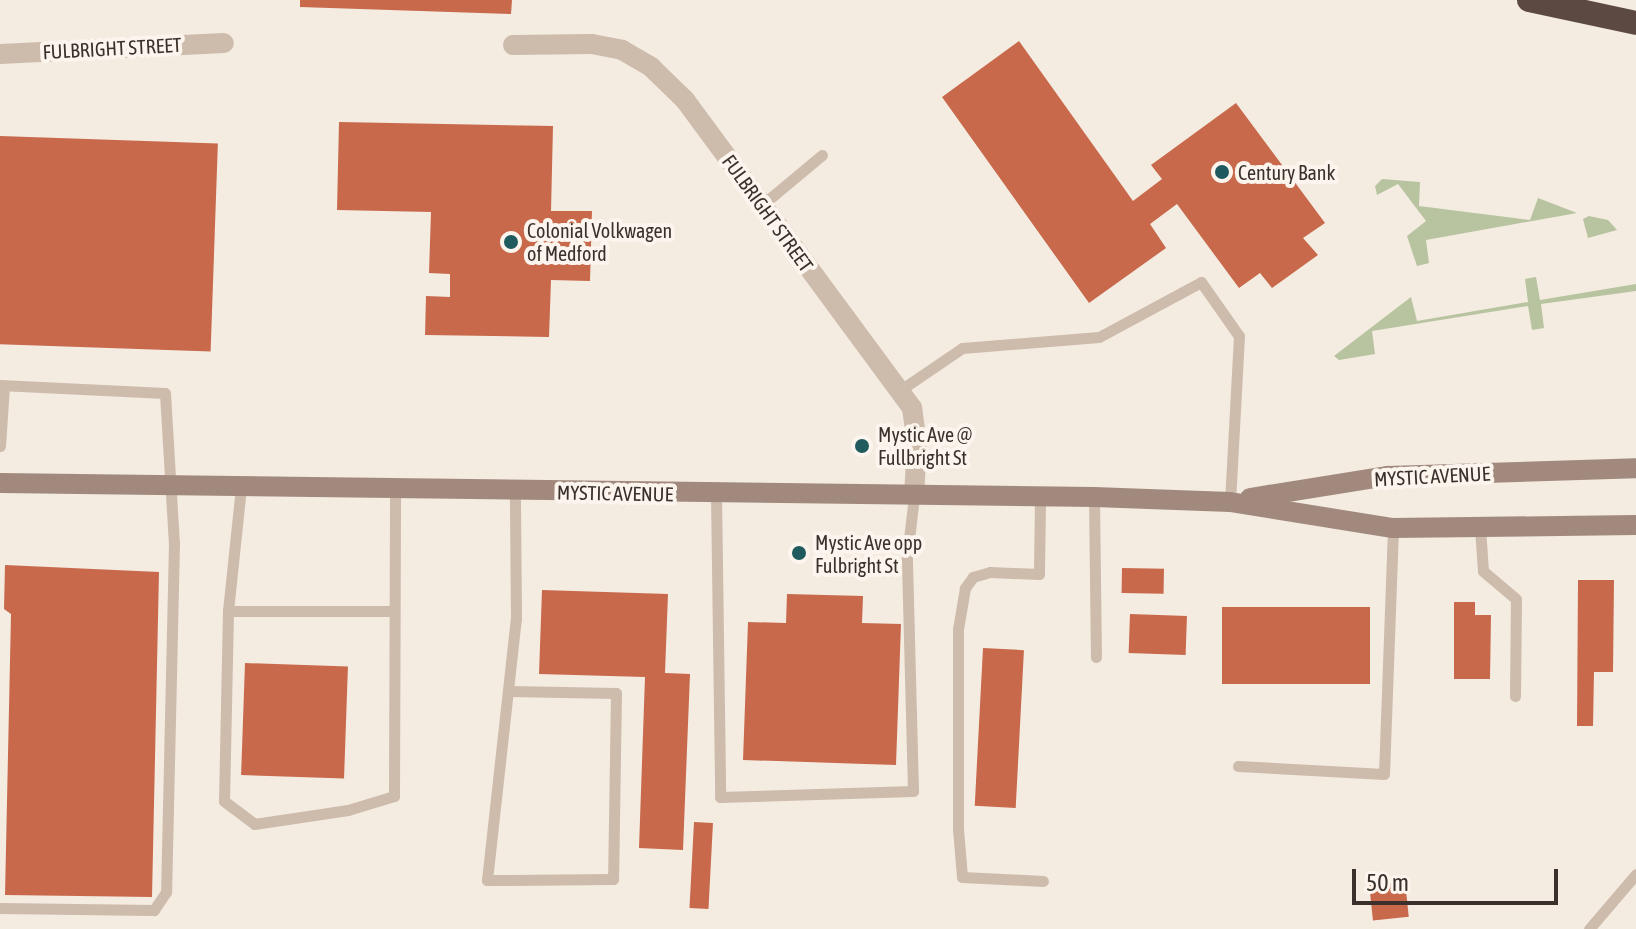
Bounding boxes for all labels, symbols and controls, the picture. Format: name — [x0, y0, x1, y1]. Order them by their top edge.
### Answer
street label: FULBRIGHT STREET — [42, 32, 182, 64]
street label: FULBRIGHT STREET — [717, 150, 819, 276]
place label: Century Bank — [1238, 160, 1335, 184]
marker: Century Bank — [1213, 163, 1231, 181]
place label: Colonial Volkwagen of Medford — [527, 218, 672, 265]
marker: Colonial Volkwagen of Medford — [502, 233, 520, 251]
place label: Mystic Ave @ Fullbright St — [878, 422, 972, 469]
marker: Mystic Ave @ Fullbright St — [853, 437, 871, 455]
street label: MYSTIC AVENUE — [1373, 461, 1491, 491]
street label: MYSTIC AVENUE — [557, 480, 673, 506]
place label: Mystic Ave opp Fulbright St — [815, 530, 922, 577]
marker: Mystic Ave opp Fulbright St — [790, 544, 808, 562]
scale bar — [1356, 853, 1562, 903]
text: 50 m — [1366, 869, 1409, 896]

